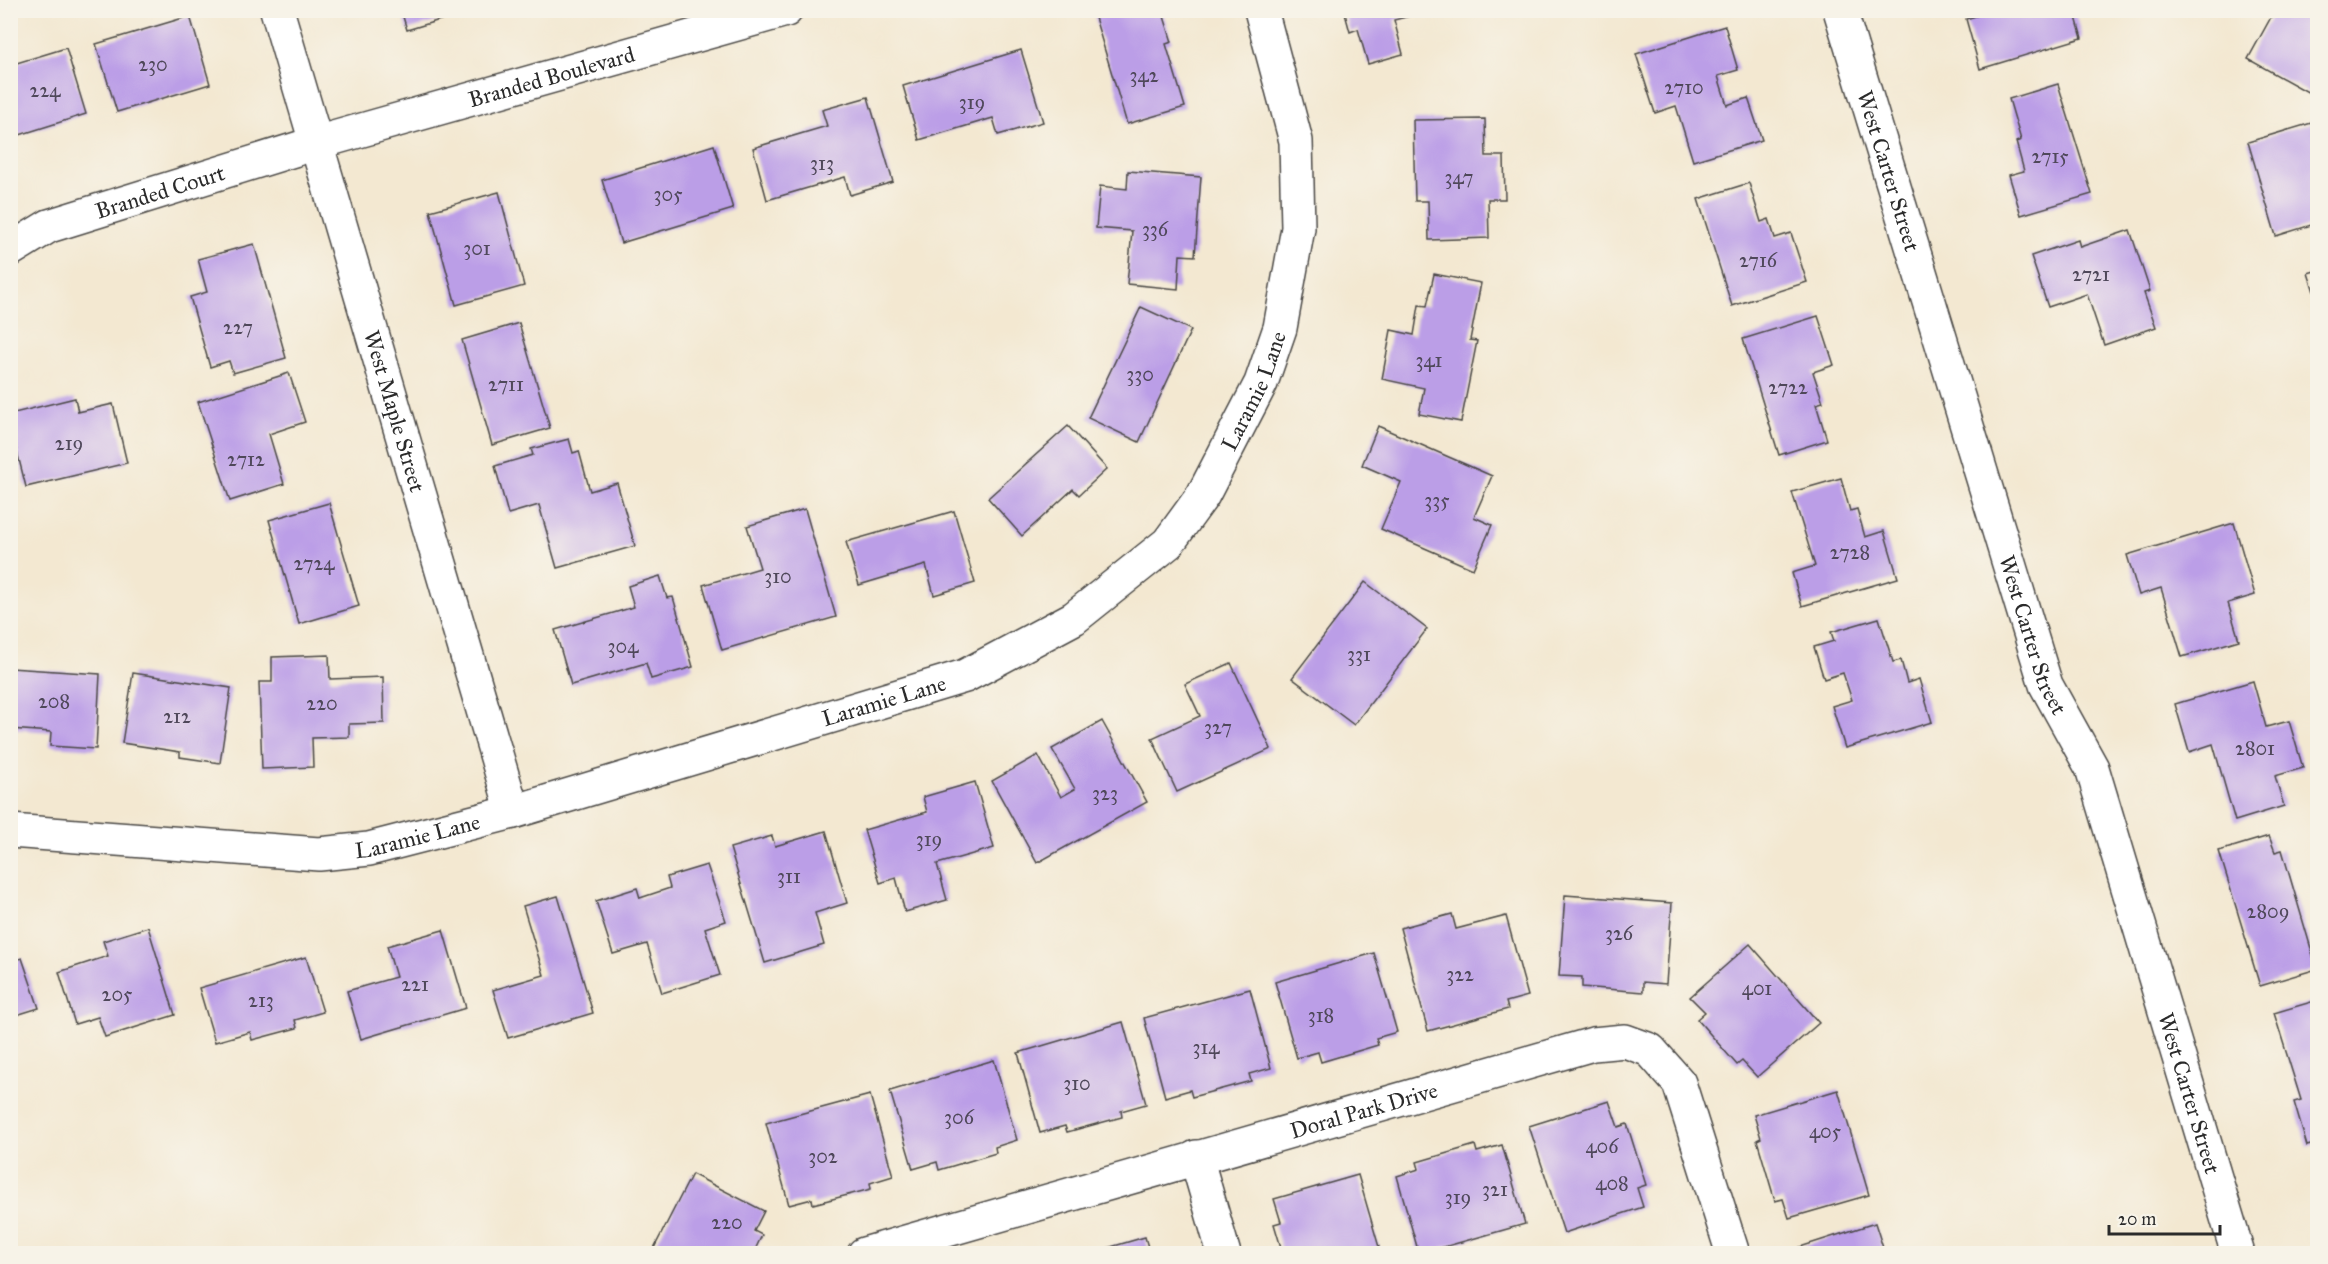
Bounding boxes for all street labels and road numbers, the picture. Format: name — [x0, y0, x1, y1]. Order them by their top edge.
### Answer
street label: Branded Boulevard — [465, 40, 638, 113]
street label: West Carter Street — [1852, 87, 1926, 255]
street label: Branded Court — [92, 159, 228, 224]
street label: West Maple Street — [358, 327, 432, 495]
street label: Laramie Lane — [1215, 328, 1291, 455]
street label: West Carter Street — [1994, 552, 2073, 719]
street label: Laramie Lane — [819, 669, 949, 732]
street label: Laramie Lane — [354, 808, 483, 864]
street label: West Carter Street — [2153, 1009, 2227, 1177]
street label: Doral Park Drive — [1287, 1076, 1441, 1144]

